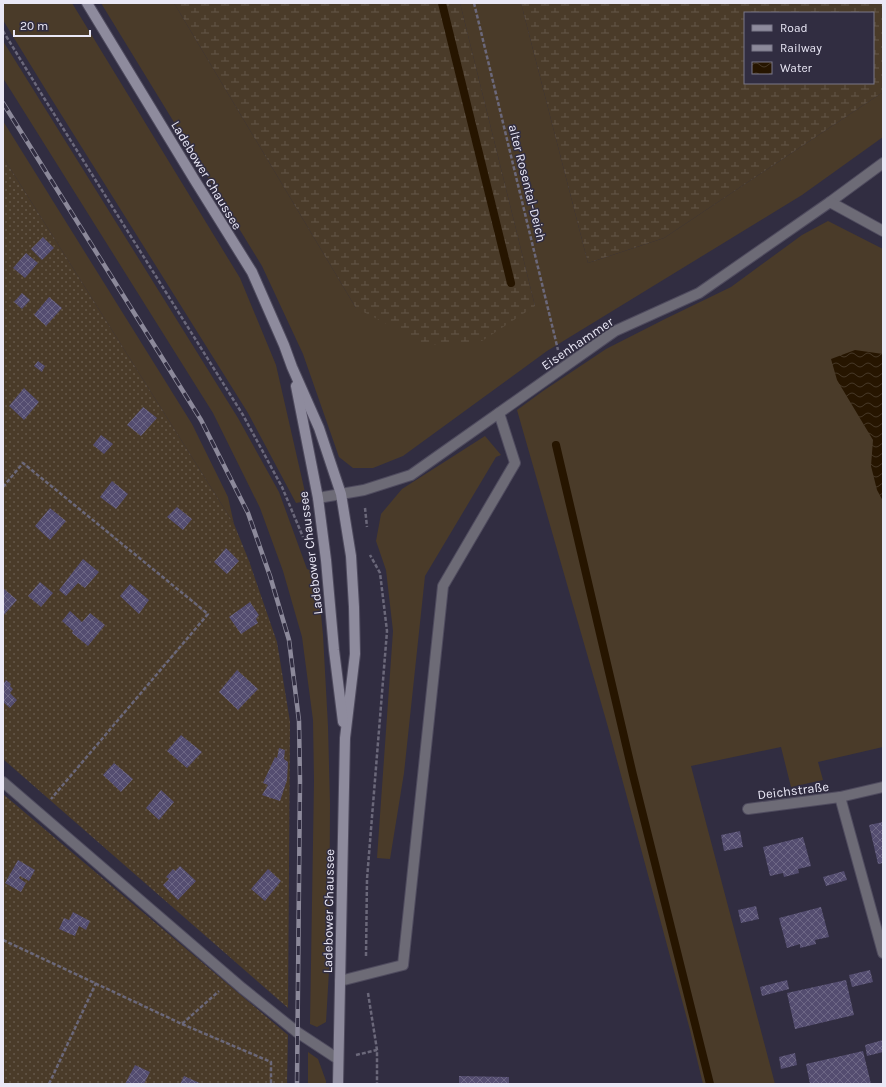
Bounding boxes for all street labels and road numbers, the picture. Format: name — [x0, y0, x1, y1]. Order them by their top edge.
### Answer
street label: Ladebower Chaussee — [168, 118, 245, 233]
street label: alter Rosental-Deich — [506, 123, 549, 243]
street label: Eisenhammer — [539, 314, 616, 373]
street label: Ladebower Chaussee — [295, 490, 326, 615]
street label: Deichstraße — [756, 779, 830, 802]
street label: Ladebower Chaussee — [320, 848, 337, 973]

